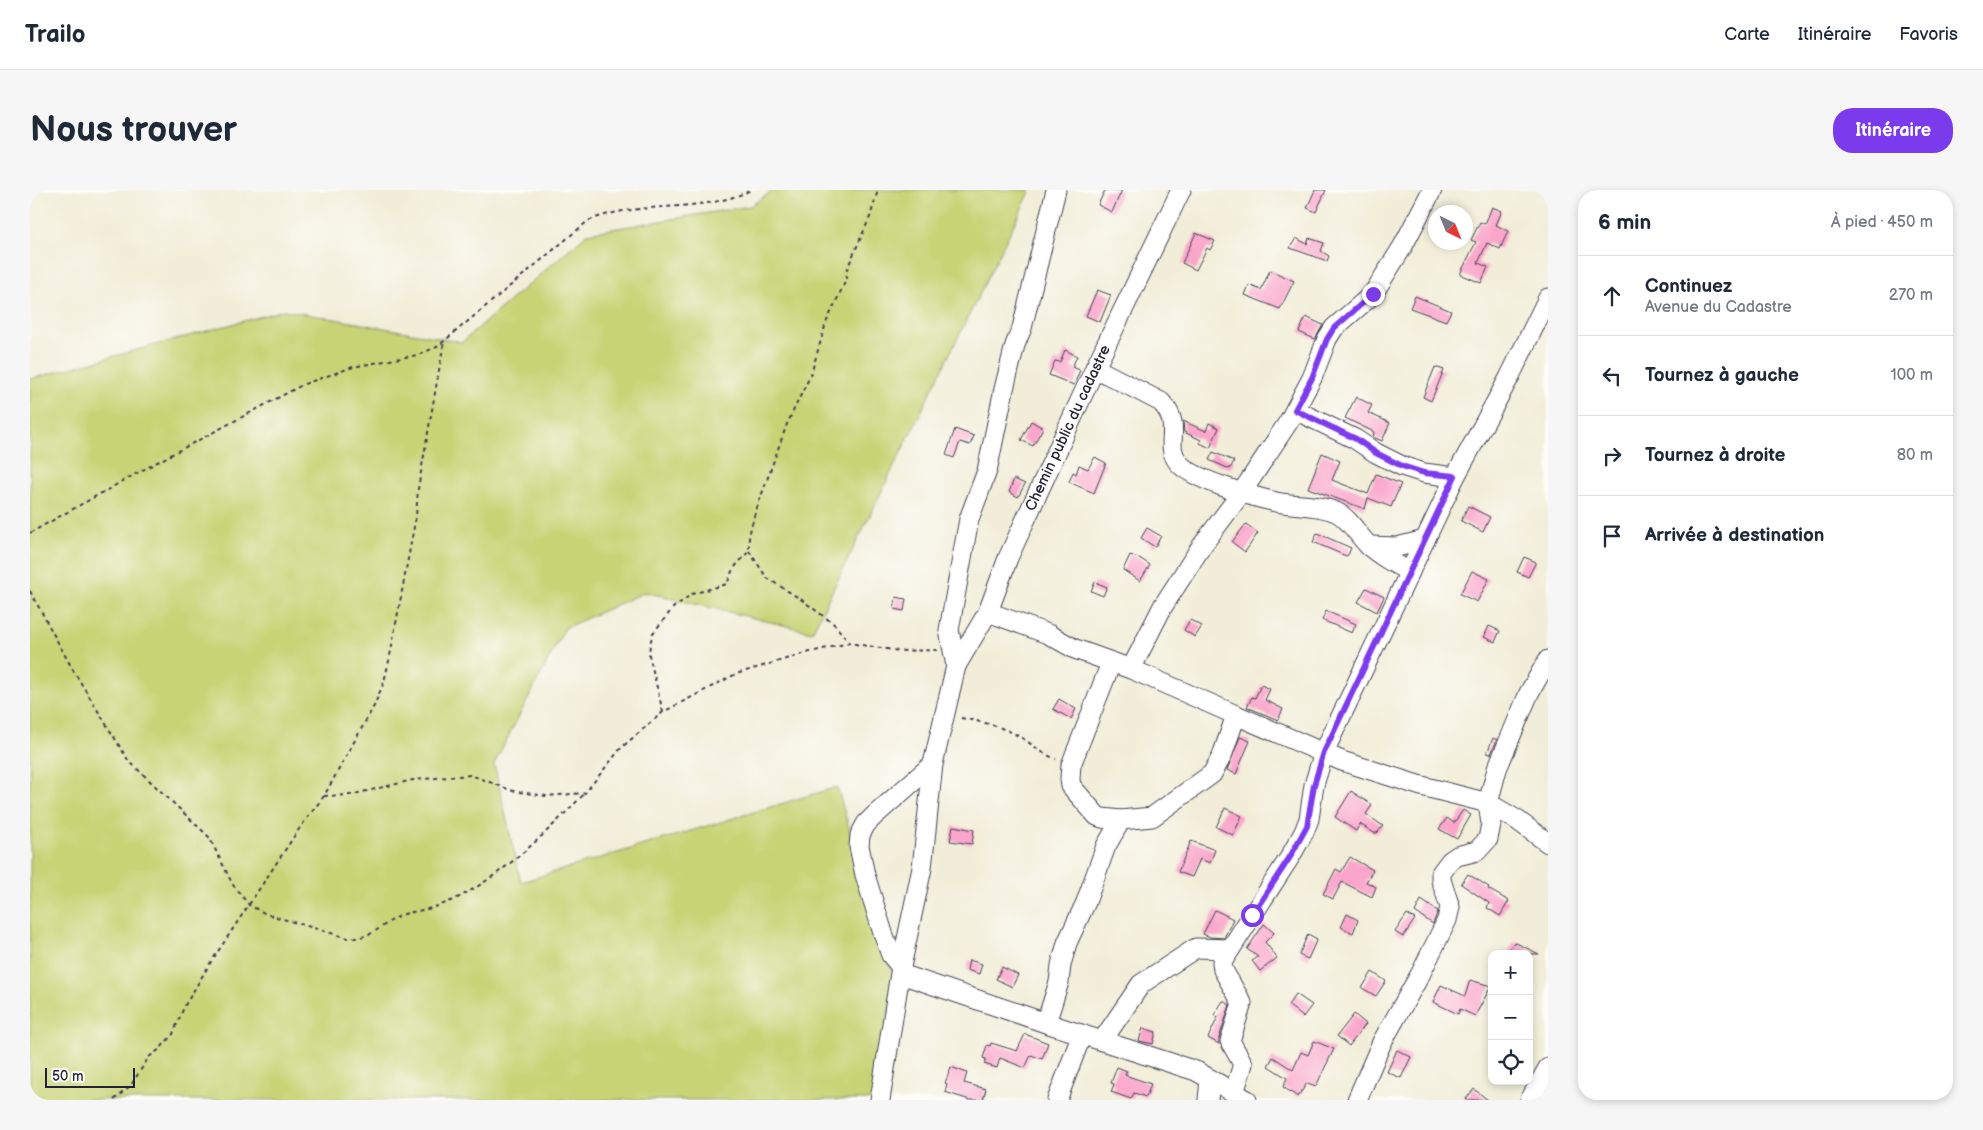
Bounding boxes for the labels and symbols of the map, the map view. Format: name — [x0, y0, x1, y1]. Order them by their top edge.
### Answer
north arrow — [1428, 205, 1473, 250]
route end — [1362, 283, 1385, 306]
street label: Chemin public du cadastre — [1021, 342, 1115, 514]
route start — [1241, 904, 1264, 927]
scale bar — [45, 1065, 135, 1088]

